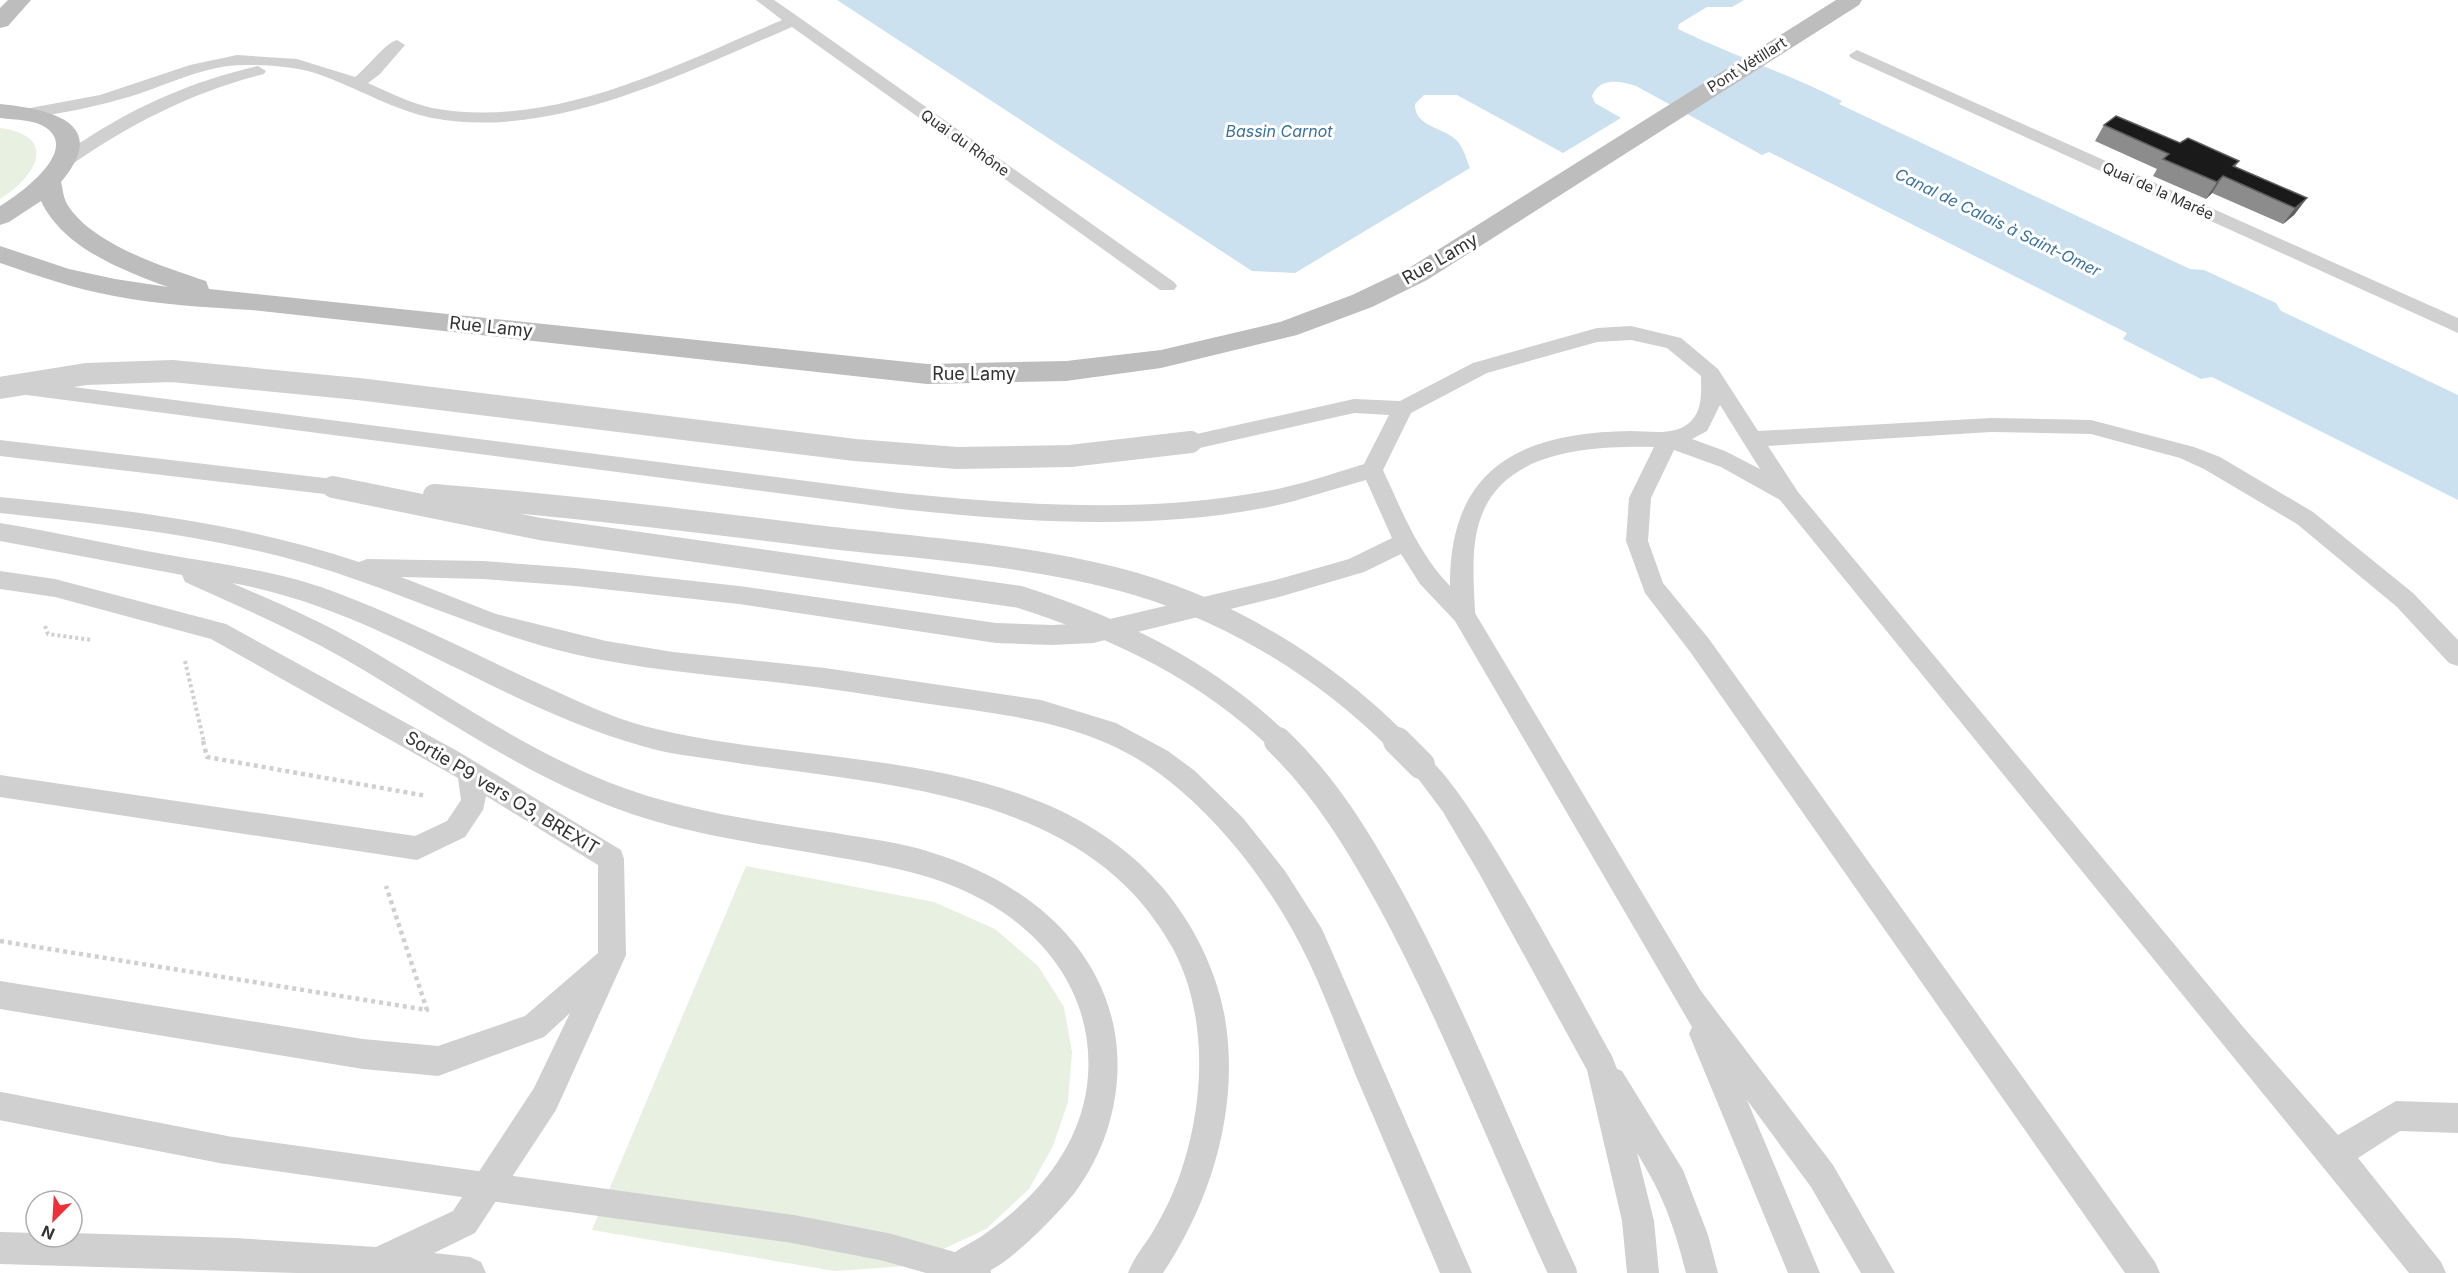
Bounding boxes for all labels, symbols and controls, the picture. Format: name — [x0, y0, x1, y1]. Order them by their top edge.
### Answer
street label: Pont Vétillart — [1704, 33, 1790, 96]
street label: Quai du Rhône — [917, 105, 1013, 180]
water label: Bassin Carnot — [1225, 121, 1333, 141]
street label: Quai de la Marée — [2100, 157, 2217, 224]
water label: Canal de Calais à Saint-Omer — [1892, 163, 2105, 281]
street label: Rue Lamy — [1398, 229, 1481, 289]
street label: Rue Lamy — [448, 312, 534, 341]
street label: Rue Lamy — [932, 363, 1016, 384]
street label: Sortie P9 vers O3, BREXIT — [402, 726, 603, 859]
north arrow — [24, 1189, 84, 1249]
text: N — [38, 1221, 58, 1244]

